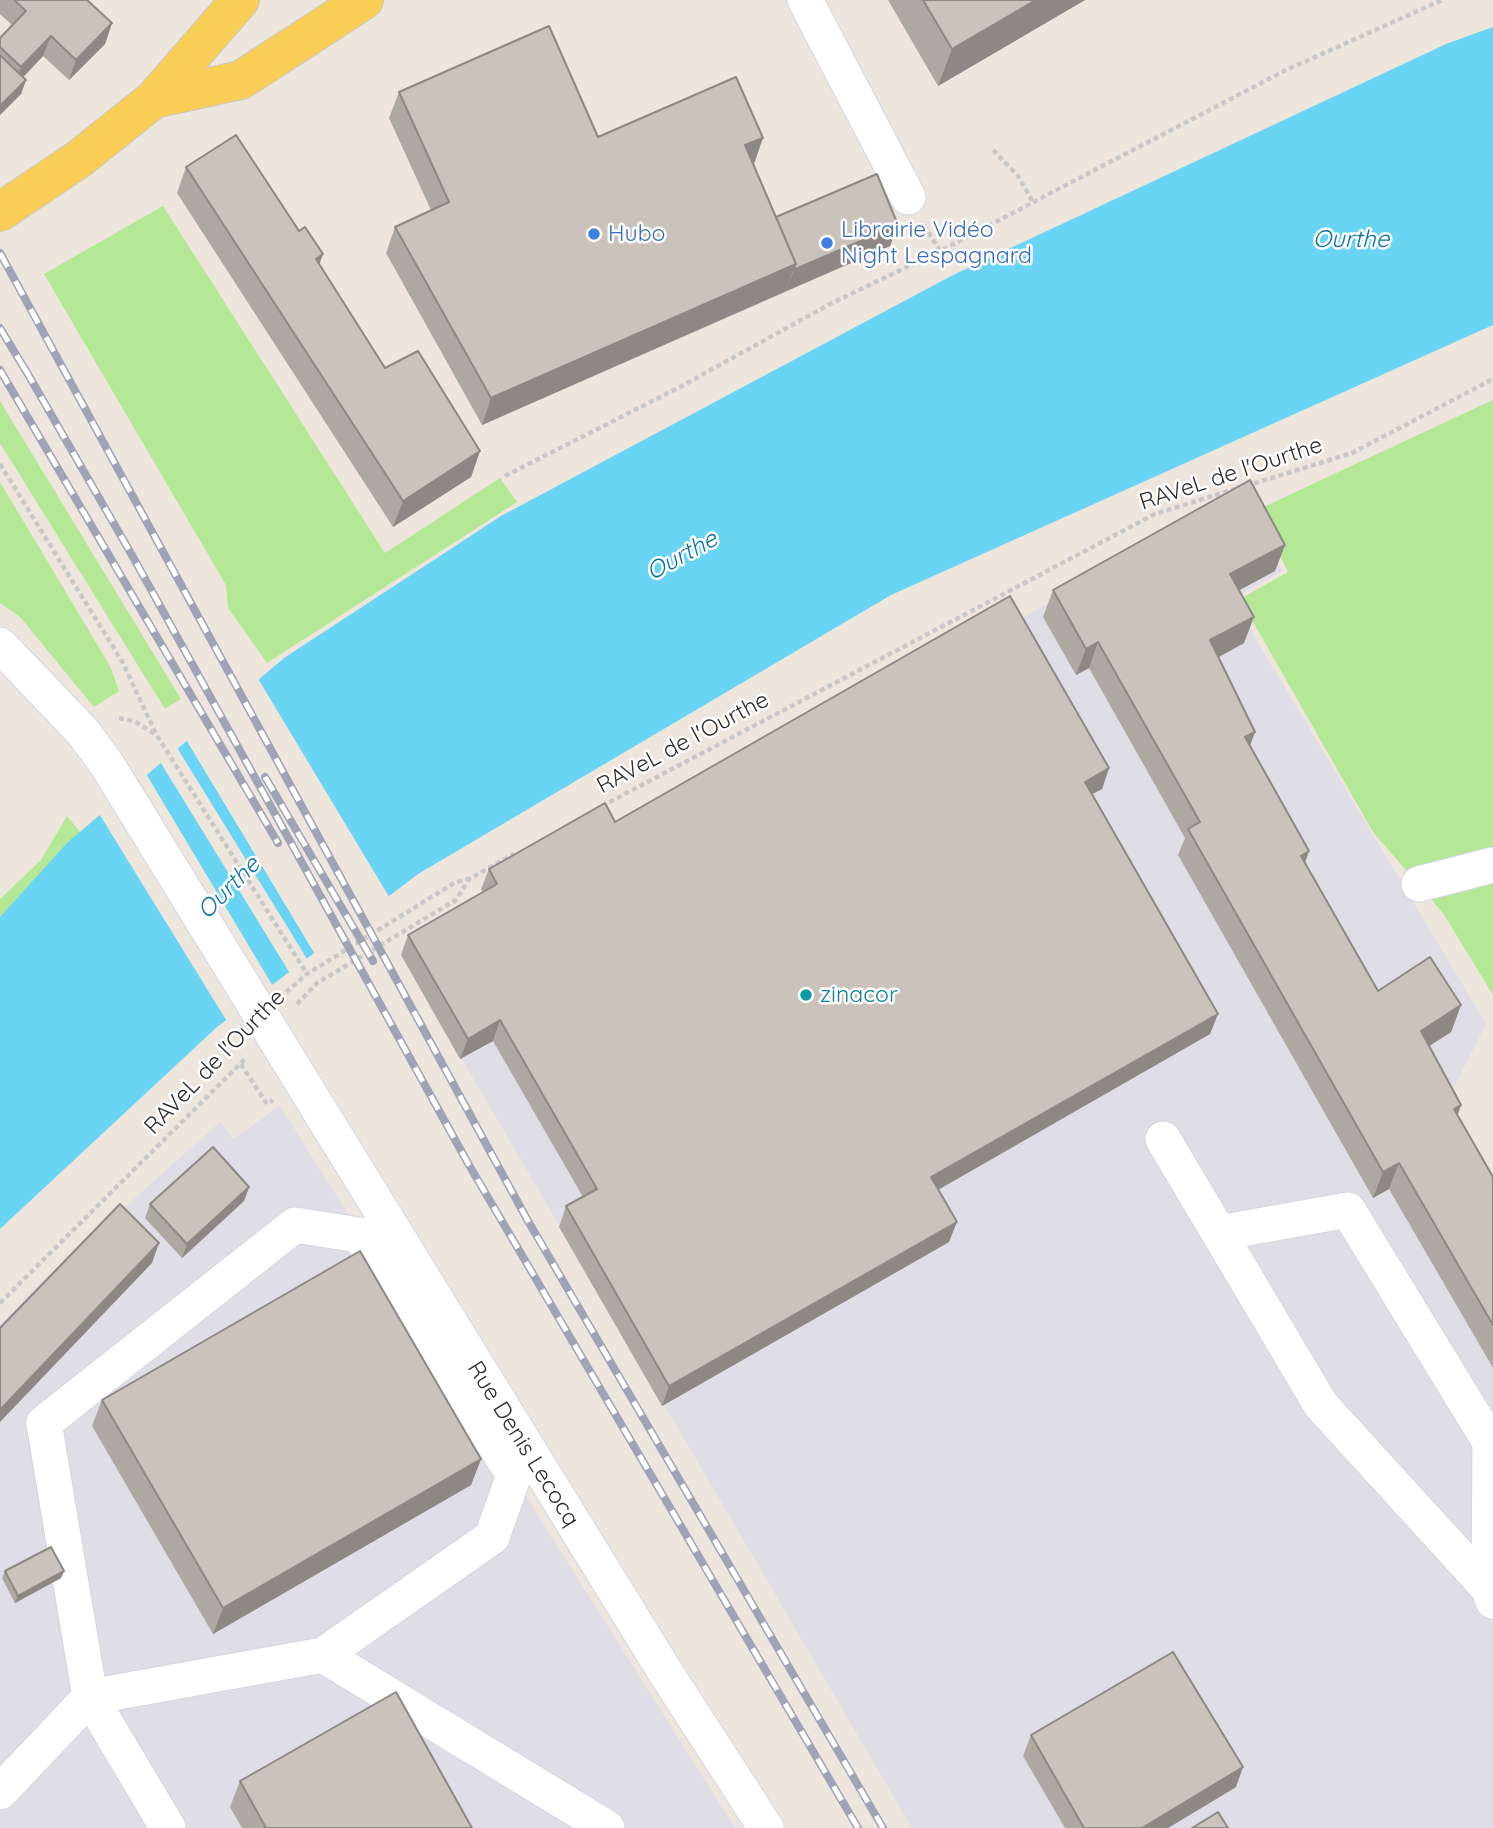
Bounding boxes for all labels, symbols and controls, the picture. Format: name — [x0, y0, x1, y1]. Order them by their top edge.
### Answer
place label: Librairie Vidéo Night Lespagnard — [841, 216, 1032, 270]
place label: Hubo — [608, 220, 665, 248]
marker: Hubo — [586, 226, 602, 242]
water label: Ourthe — [1313, 226, 1389, 254]
marker: Librairie Vidéo Night Lespagnard — [819, 235, 835, 251]
street label: RAVeL de l'Ourthe — [1136, 431, 1326, 517]
water label: Ourthe — [642, 525, 722, 587]
street label: RAVeL de l'Ourthe — [592, 686, 774, 800]
water label: Ourthe — [192, 851, 266, 925]
place label: zinacor — [820, 981, 898, 1009]
street label: RAVeL de l'Ourthe — [139, 984, 291, 1140]
marker: zinacor — [798, 987, 814, 1003]
street label: Rue Denis Lecocq — [461, 1356, 585, 1532]

